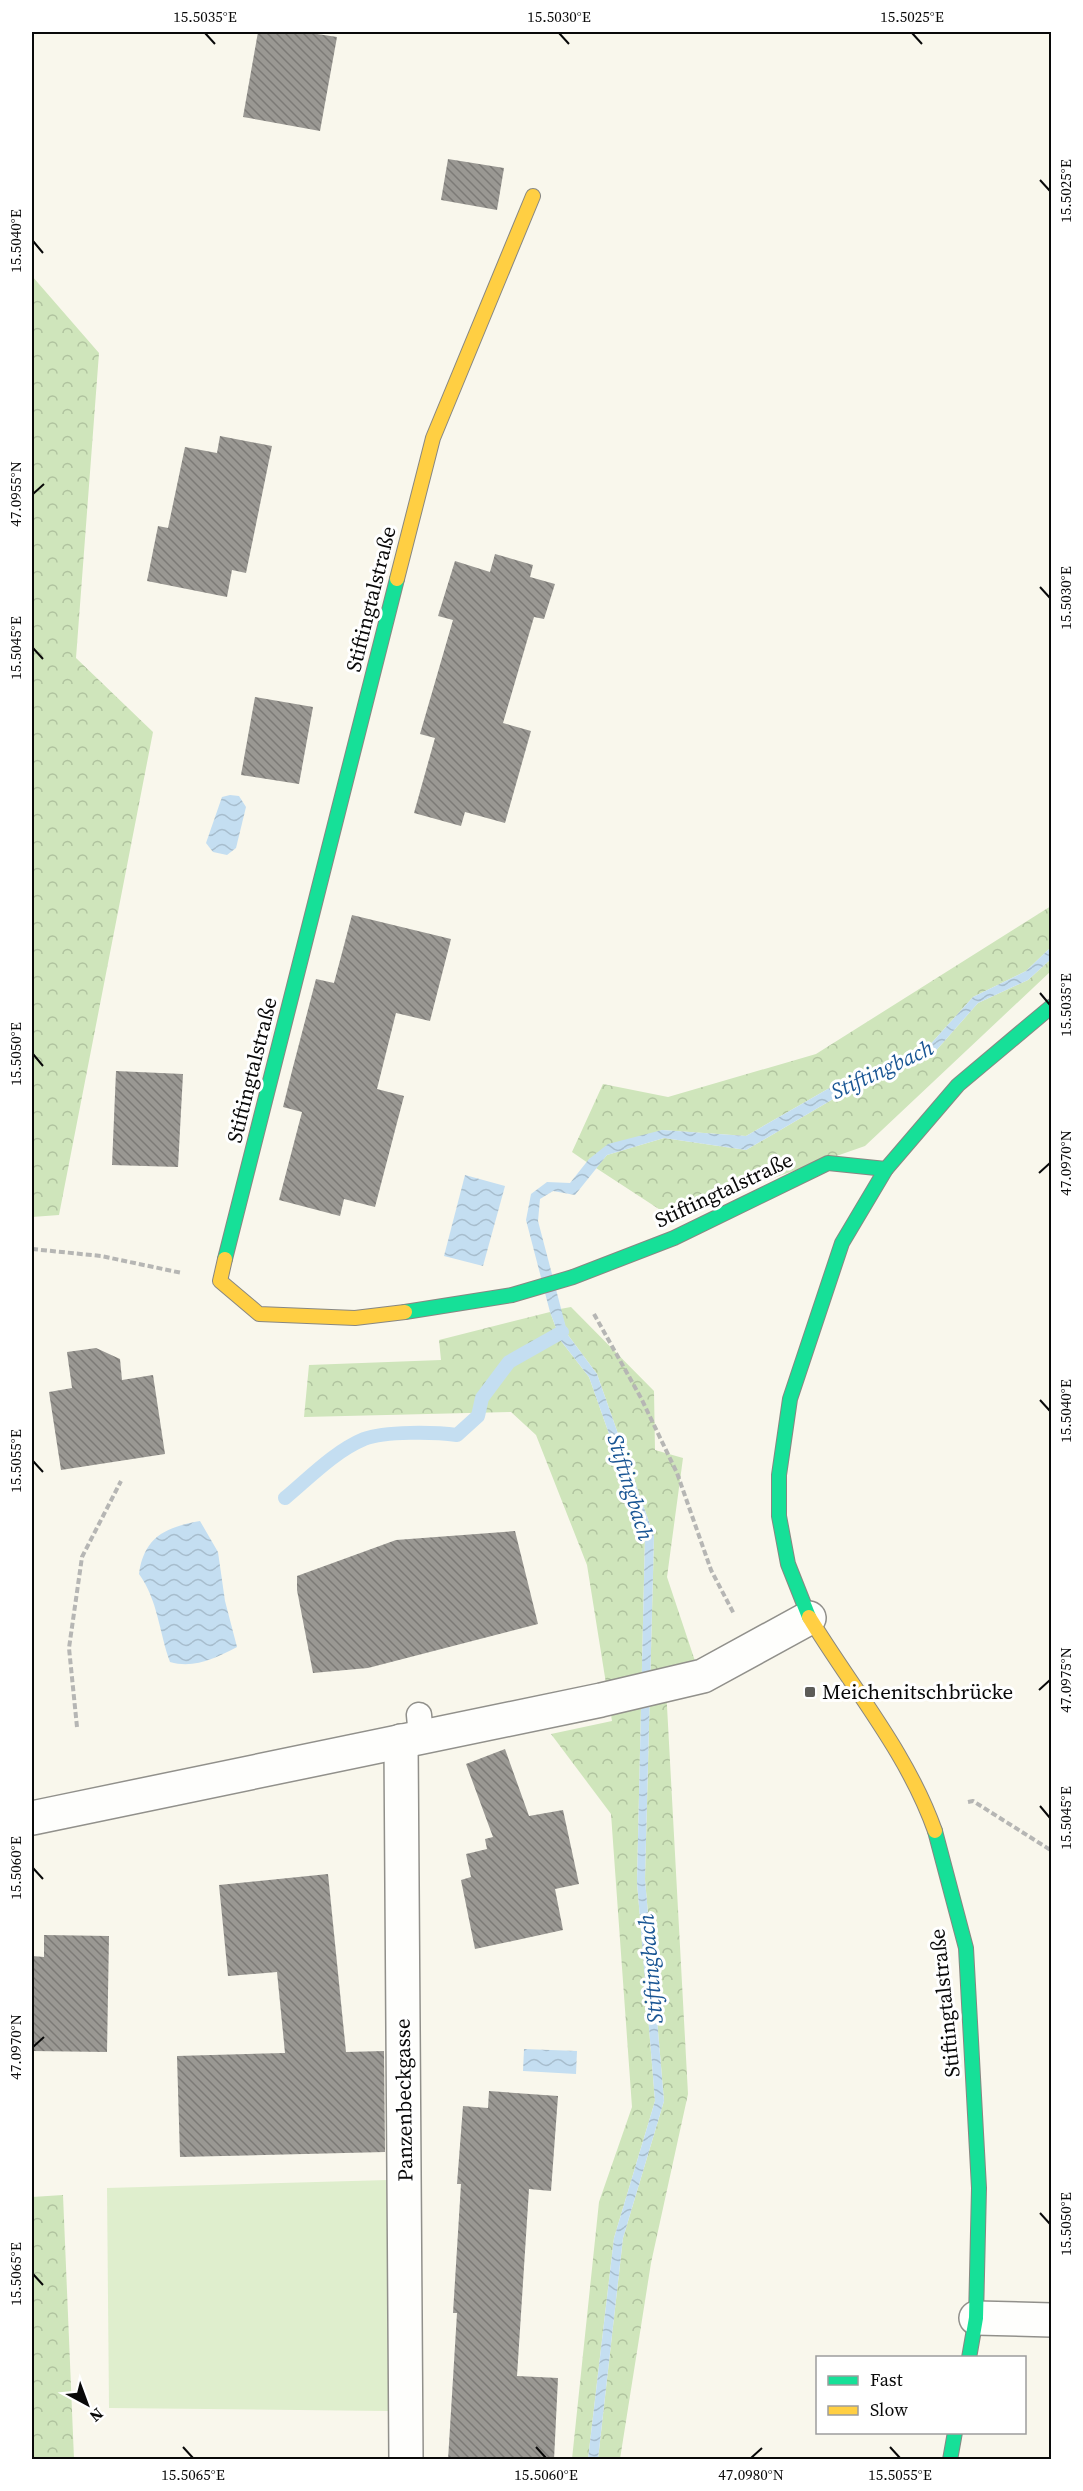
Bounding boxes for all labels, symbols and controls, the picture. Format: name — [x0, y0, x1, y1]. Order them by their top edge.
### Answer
text: 15.5035°E — [173, 6, 237, 27]
text: 15.5030°E — [527, 6, 591, 27]
text: 15.5025°E — [880, 6, 944, 27]
text: 15.5025°E — [1055, 159, 1076, 223]
text: 15.5040°E — [5, 209, 26, 273]
text: 47.0955°N — [5, 461, 26, 527]
street label: Stiftingtalstraße — [338, 523, 403, 675]
text: 15.5030°E — [1055, 566, 1076, 630]
text: 15.5045°E — [5, 616, 26, 680]
text: 15.5035°E — [1055, 973, 1076, 1037]
street label: Stiftingtalstraße — [219, 994, 284, 1146]
text: 15.5050°E — [5, 1022, 26, 1086]
water label: Stiftingbach — [826, 1032, 938, 1106]
text: 47.0970°N — [1055, 1130, 1076, 1196]
street label: Stiftingtalstraße — [650, 1145, 798, 1234]
text: 15.5040°E — [1055, 1379, 1076, 1443]
text: 15.5055°E — [5, 1429, 26, 1493]
water label: Stiftingbach — [601, 1430, 661, 1544]
text: 47.0975°N — [1055, 1647, 1076, 1713]
place label: Meichenitschbrücke — [822, 1677, 1013, 1706]
marker: Meichenitschbrücke — [803, 1685, 817, 1699]
text: 15.5045°E — [1055, 1786, 1076, 1850]
text: 15.5060°E — [5, 1836, 26, 1900]
water label: Stiftingbach — [630, 1913, 670, 2025]
street label: Stiftingtalstraße — [922, 1927, 967, 2079]
text: 47.0970°N — [5, 2014, 26, 2080]
street label: Panzenbeckgasse — [388, 2018, 419, 2182]
text: 15.5050°E — [1055, 2192, 1076, 2256]
text: 15.5065°E — [5, 2242, 26, 2306]
legend — [816, 2356, 1026, 2434]
text: Fast — [870, 2367, 903, 2392]
north arrow — [57, 2374, 117, 2434]
text: Slow — [870, 2397, 908, 2422]
text: N — [85, 2403, 108, 2428]
text: 15.5065°E — [161, 2464, 225, 2485]
text: 15.5060°E — [514, 2464, 578, 2485]
text: 47.0980°N — [718, 2464, 784, 2485]
text: 15.5055°E — [868, 2464, 932, 2485]

